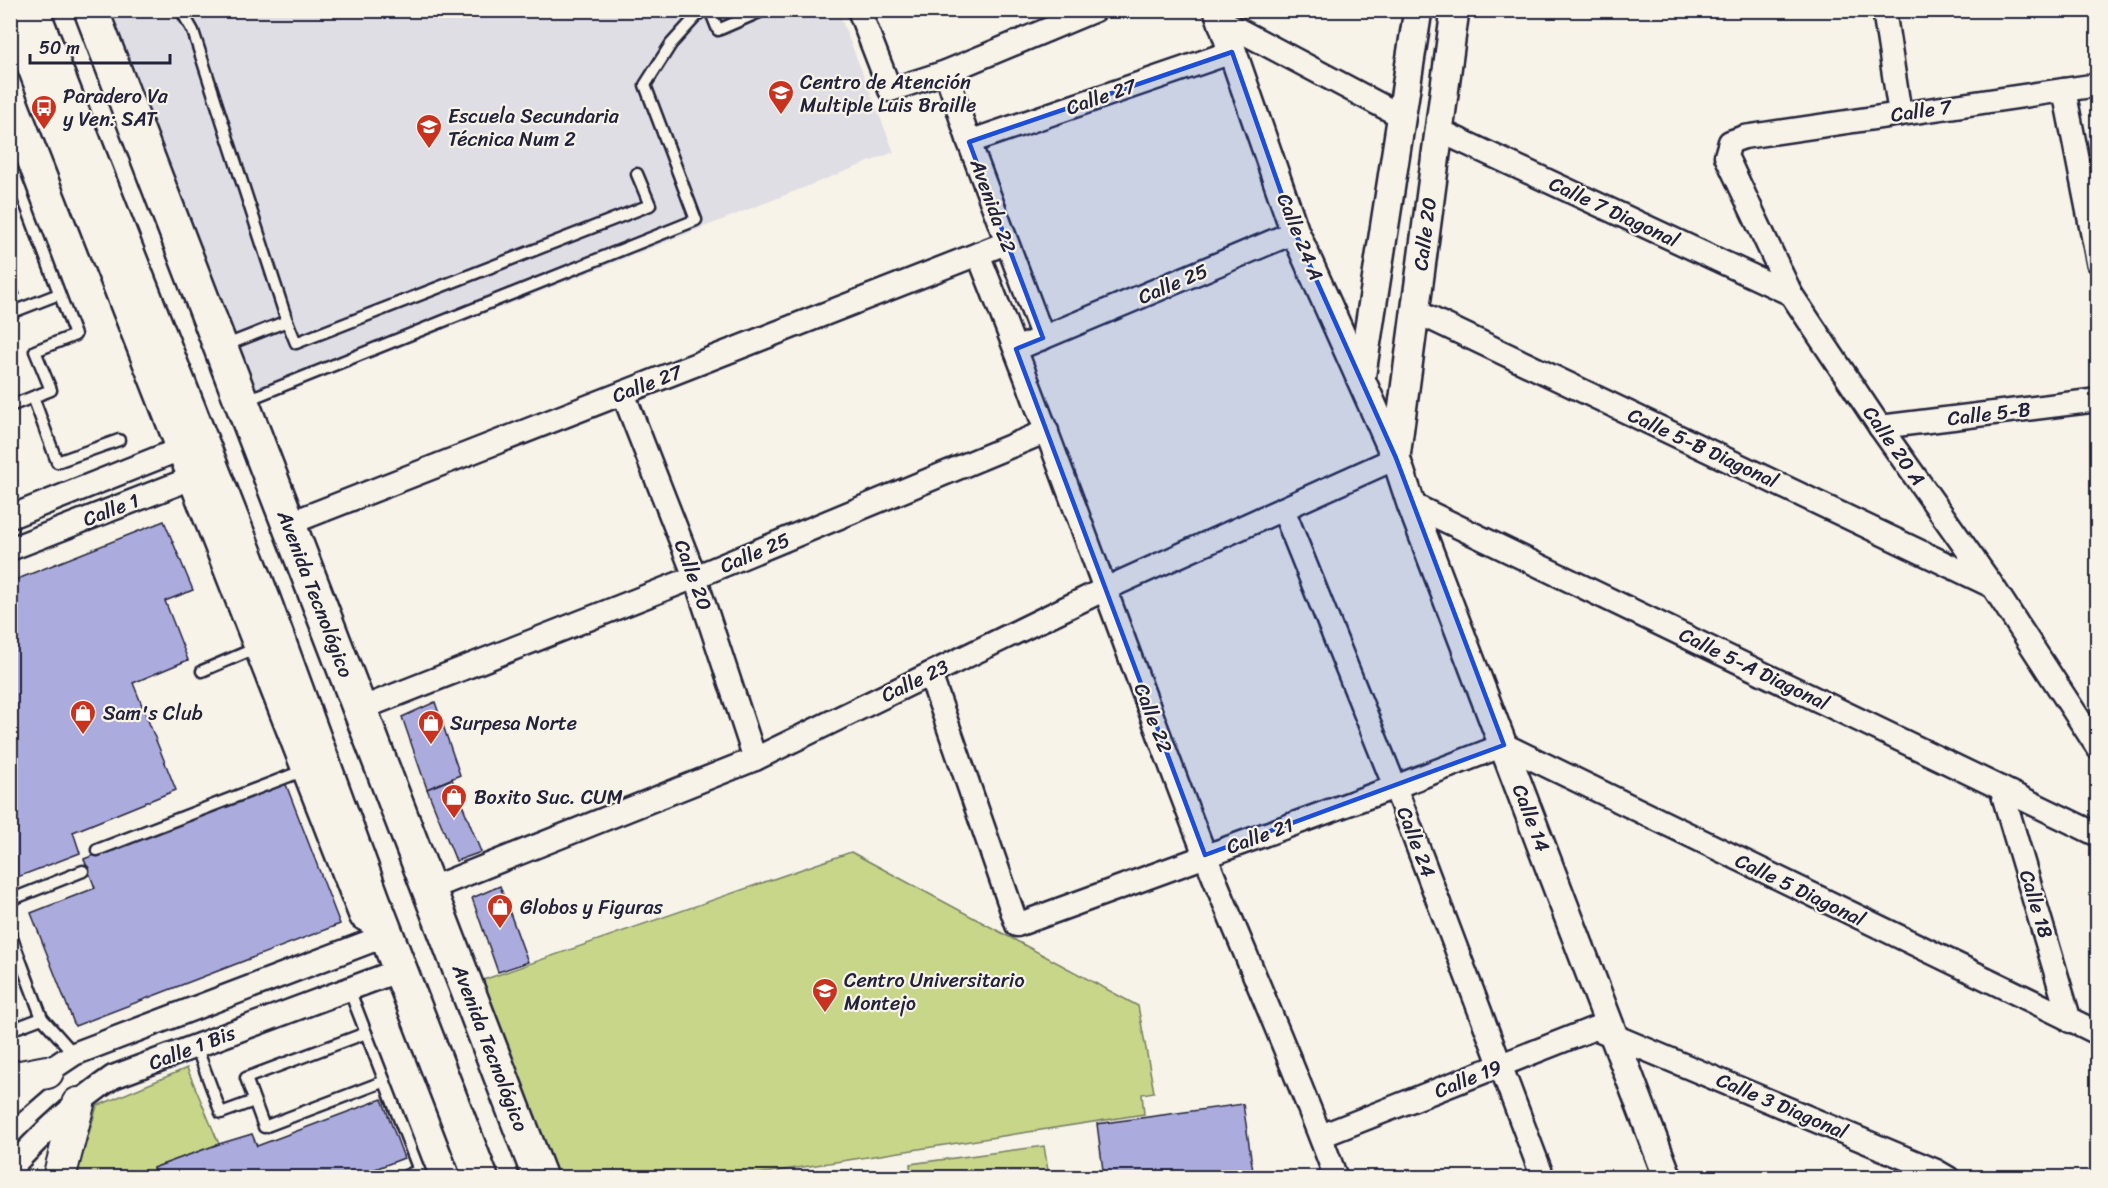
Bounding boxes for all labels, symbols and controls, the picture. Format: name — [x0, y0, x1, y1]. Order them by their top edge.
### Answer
scale bar — [30, 27, 170, 65]
text: 50 m — [39, 32, 80, 64]
place label: Centro de Atención Multiple Luis Braille — [800, 65, 976, 123]
street label: Calle 27 — [1061, 68, 1142, 125]
school or university icon: Centro de Atención Multiple Luis Braille — [766, 78, 796, 116]
place label: Paradero Va y Ven: SAT — [63, 79, 169, 137]
street label: Calle 7 — [1888, 89, 1955, 133]
bus stop icon: Paradero Va y Ven: SAT — [29, 93, 59, 131]
place label: Escuela Secundaria Técnica Num 2 — [448, 99, 620, 157]
school or university icon: Escuela Secundaria Técnica Num 2 — [414, 112, 444, 150]
street label: Avenida 22 — [959, 153, 1026, 258]
street label: Calle 7 Diagonal — [1543, 166, 1685, 258]
street label: Calle 24 A — [1267, 188, 1333, 286]
street label: Calle 20 — [1403, 195, 1447, 273]
street label: Calle 25 — [1132, 254, 1214, 314]
street label: Calle 27 — [607, 354, 689, 413]
street label: Calle 5-B — [1945, 391, 2033, 436]
street label: Calle 5-B Diagonal — [1622, 398, 1784, 498]
street label: Calle 20 A — [1853, 398, 1935, 494]
street label: Calle 1 — [78, 483, 144, 537]
street label: Avenida Tecnológico — [267, 504, 363, 683]
street label: Calle 25 — [714, 523, 796, 583]
street label: Calle 20 — [664, 534, 722, 616]
street label: Calle 5-A Diagonal — [1673, 617, 1835, 721]
street label: Calle 23 — [875, 649, 955, 712]
street label: Calle 22 — [1124, 678, 1182, 759]
place label: Sam's Club — [103, 696, 203, 731]
shop icon: Sam's Club — [68, 698, 98, 736]
place label: Surpesa Norte — [450, 706, 577, 741]
shop icon: Surpesa Norte — [416, 708, 446, 746]
street label: Calle 14 — [1502, 779, 1560, 857]
place label: Boxito Suc. CUM — [474, 780, 623, 815]
shop icon: Boxito Suc. CUM — [439, 782, 469, 820]
street label: Calle 24 — [1387, 801, 1445, 883]
street label: Calle 21 — [1221, 808, 1299, 864]
street label: Calle 5 Diagonal — [1729, 843, 1871, 937]
street label: Calle 18 — [2009, 865, 2063, 943]
place label: Globos y Figuras — [520, 890, 664, 925]
shop icon: Globos y Figuras — [485, 892, 515, 930]
street label: Avenida Tecnológico — [442, 958, 538, 1137]
place label: Centro Universitario Montejo — [844, 963, 1025, 1021]
school or university icon: Centro Universitario Montejo — [810, 976, 840, 1014]
street label: Calle 1 Bis — [143, 1015, 241, 1081]
street label: Calle 19 — [1429, 1050, 1507, 1108]
street label: Calle 3 Diagonal — [1711, 1063, 1853, 1150]

